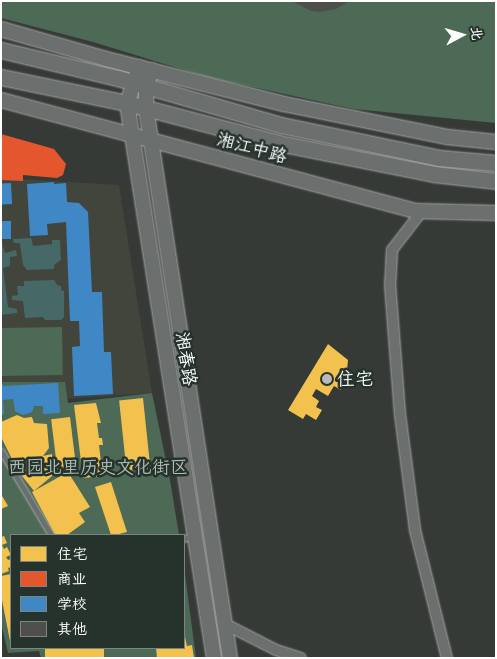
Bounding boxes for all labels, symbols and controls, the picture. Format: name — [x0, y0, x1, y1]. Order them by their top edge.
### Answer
north arrow — [437, 10, 487, 60]
text: 北 — [467, 26, 487, 41]
street label: 湘江中路 — [214, 128, 290, 168]
street label: 湘春路 — [171, 331, 201, 387]
place label: 住宅 — [337, 368, 373, 390]
marker: 住宅 — [321, 373, 333, 385]
park label: 西园北里历史文化街区 — [8, 456, 188, 478]
legend — [10, 534, 185, 649]
text: 住宅 — [57, 544, 87, 563]
text: 商业 — [57, 569, 87, 588]
text: 学校 — [57, 594, 87, 613]
text: 其他 — [57, 619, 87, 638]

